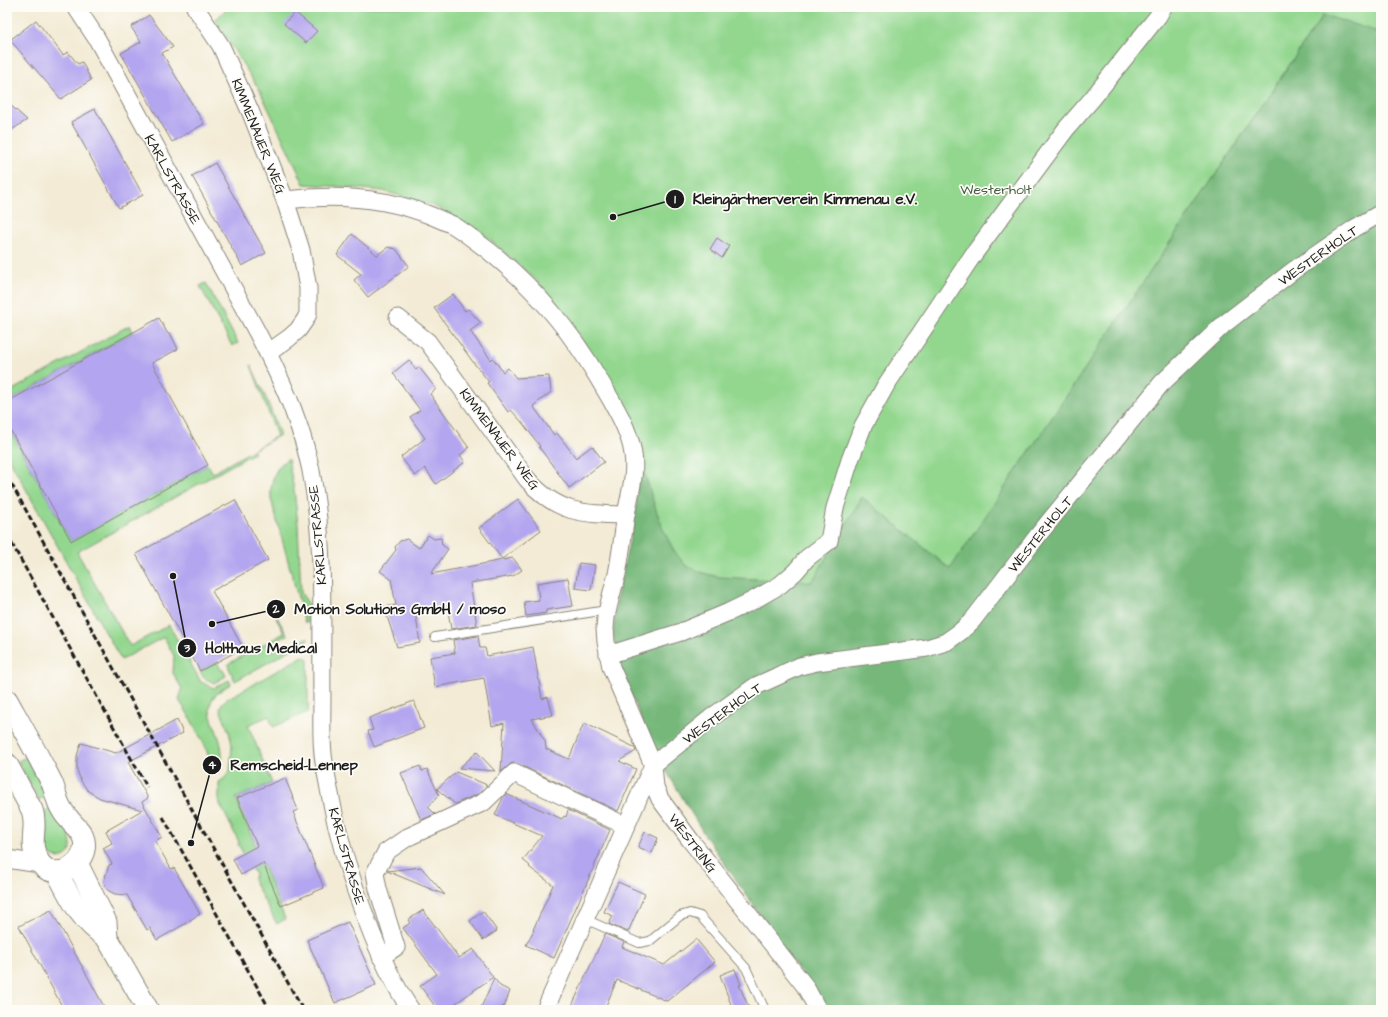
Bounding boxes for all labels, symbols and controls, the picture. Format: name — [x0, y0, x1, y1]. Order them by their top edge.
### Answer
street label: KIMMENAUER WEG — [226, 76, 290, 197]
street label: KARLSTRASSE — [139, 131, 205, 229]
park label: Westerholt — [960, 180, 1032, 200]
callout: Kleingärtnerverein Kimmenau e.V. — [665, 185, 925, 212]
text: Kleingärtnerverein Kimmenau e.V. — [693, 189, 917, 212]
text: 1 — [674, 191, 676, 208]
street label: WESTERHOLT — [1274, 221, 1363, 291]
street label: KIMMENAUER WEG — [454, 385, 544, 495]
street label: KARLSTRASSE — [304, 483, 332, 586]
street label: WESTERHOLT — [1004, 492, 1078, 577]
callout: Motion Solutions GmbH / moso — [266, 595, 514, 622]
text: Motion Solutions GmbH / moso — [294, 599, 506, 620]
text: 2 — [272, 601, 280, 618]
callout: Holthaus Medical — [177, 634, 325, 661]
text: Holthaus Medical — [205, 638, 318, 659]
text: 3 — [183, 640, 191, 657]
street label: WESTERHOLT — [679, 678, 767, 749]
callout: Remscheid-Lennep — [202, 752, 366, 779]
text: Remscheid-Lennep — [230, 755, 358, 776]
text: 4 — [208, 757, 217, 774]
street label: KARLSTRASSE — [323, 805, 370, 908]
street label: WESTRING — [663, 810, 721, 878]

